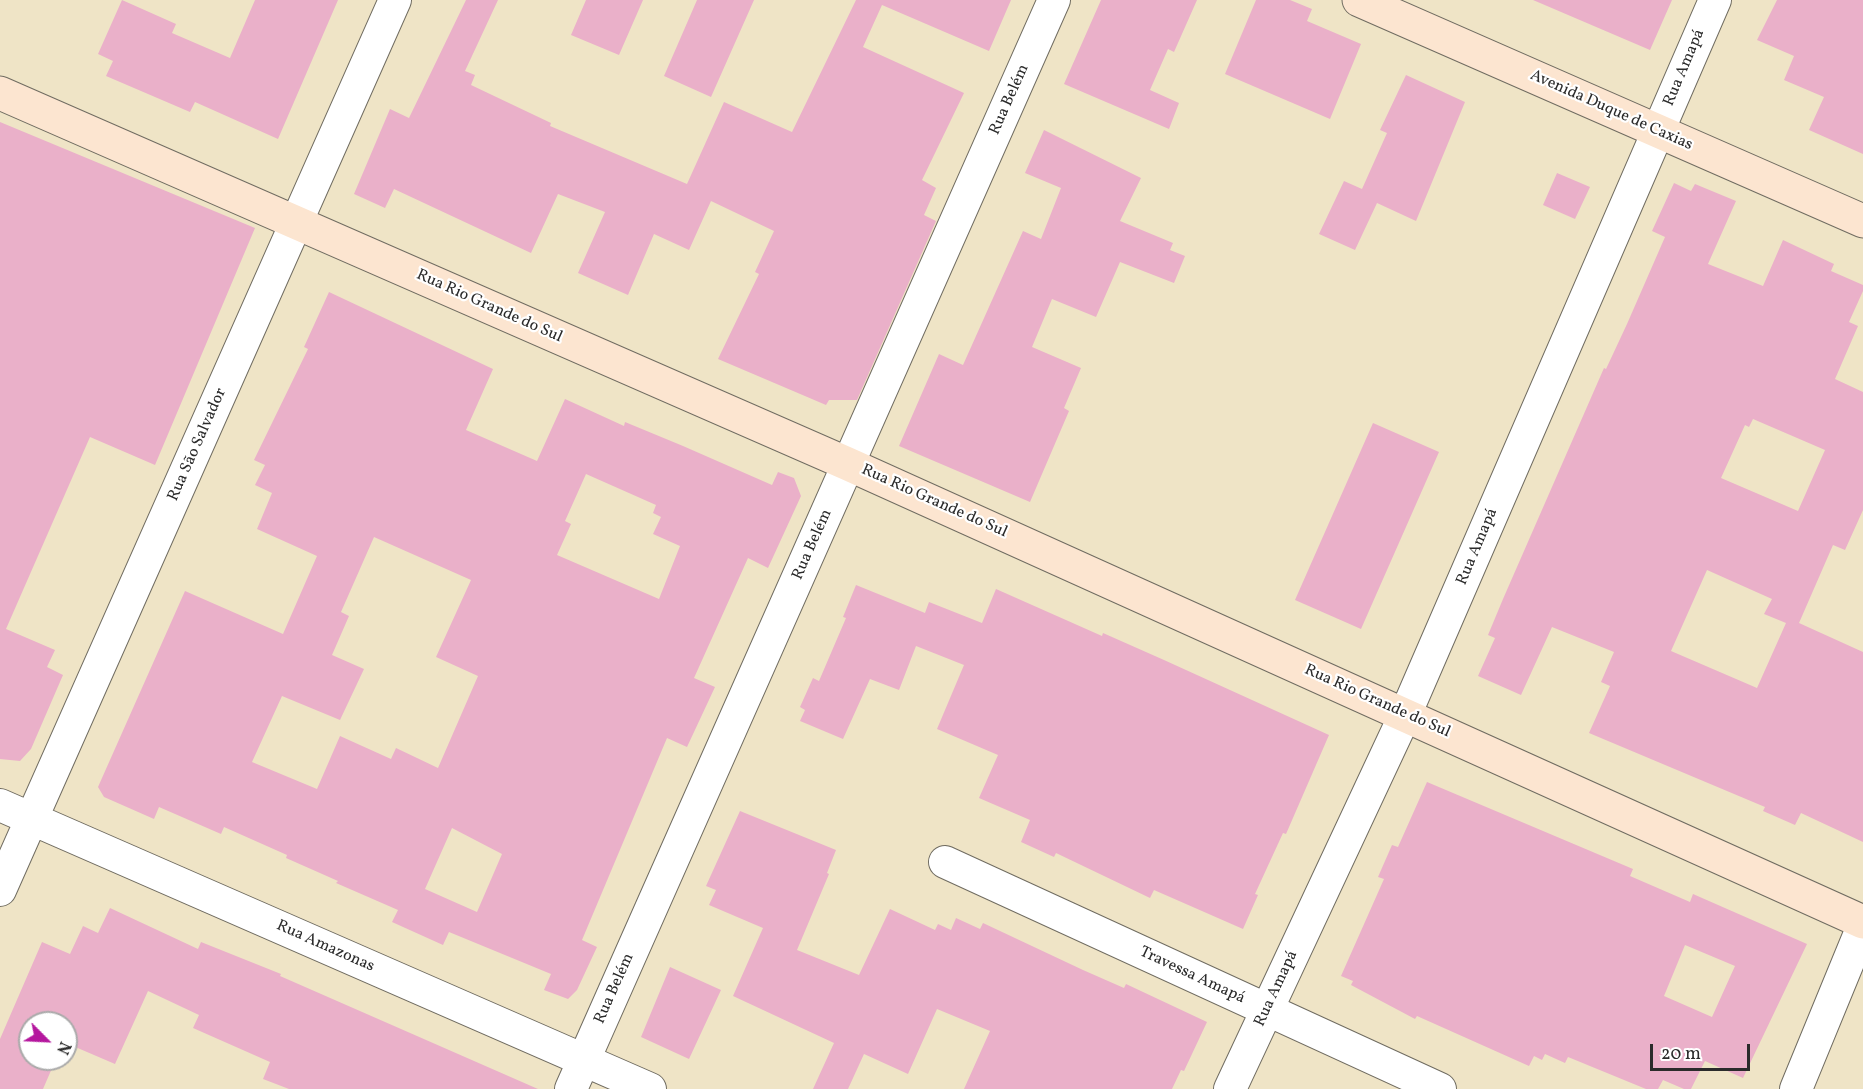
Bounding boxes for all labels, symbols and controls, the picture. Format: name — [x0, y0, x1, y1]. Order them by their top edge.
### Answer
street label: Rua Amapá — [1660, 27, 1710, 109]
street label: Rua Belém — [986, 62, 1034, 138]
street label: Avenida Duque de Caxias — [1527, 66, 1695, 156]
street label: Rua Rio Grande do Sul — [413, 266, 565, 348]
street label: Rua São Salvador — [164, 385, 232, 505]
street label: Rua Rio Grande do Sul — [858, 461, 1010, 543]
street label: Rua Amapá — [1453, 506, 1503, 588]
street label: Rua Belém — [789, 507, 837, 583]
street label: Rua Rio Grande do Sul — [1301, 661, 1453, 743]
street label: Rua Amazonas — [273, 917, 377, 977]
street label: Travessa Amapá — [1136, 943, 1248, 1009]
street label: Rua Amapá — [1251, 948, 1303, 1030]
street label: Rua Belém — [591, 951, 639, 1027]
north arrow — [18, 1011, 78, 1071]
scale bar — [1653, 1032, 1754, 1070]
text: N — [50, 1038, 75, 1057]
text: 20 m — [1661, 1042, 1701, 1067]

